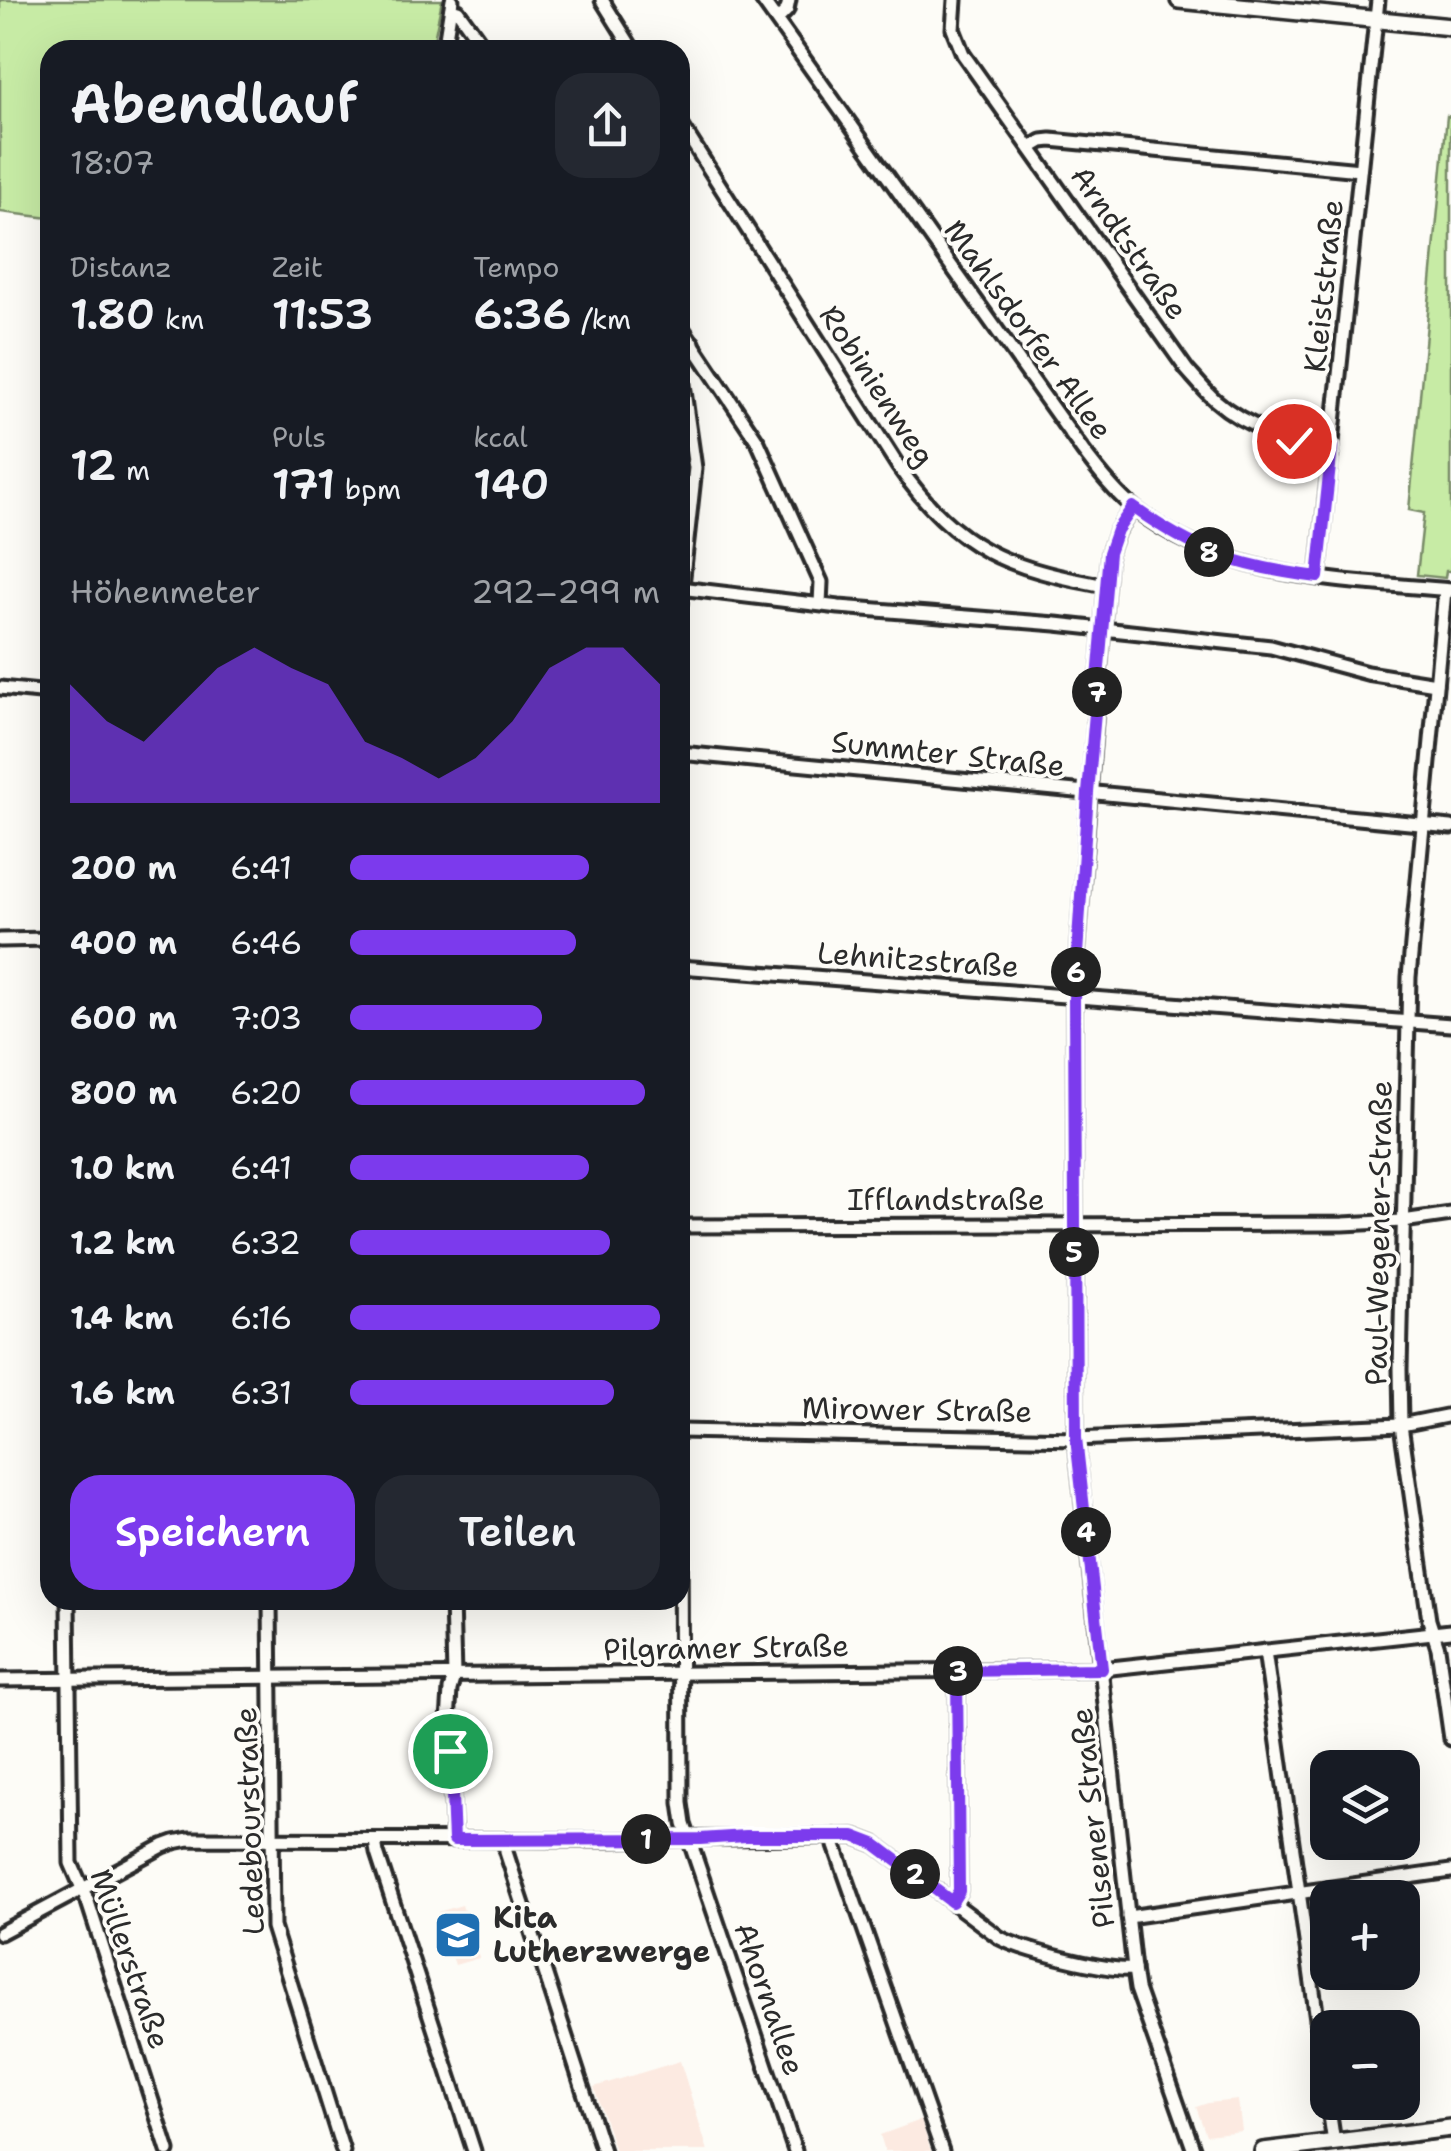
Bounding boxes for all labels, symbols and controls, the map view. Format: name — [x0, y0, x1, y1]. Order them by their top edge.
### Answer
text: Abendlauf — [70, 66, 358, 140]
button: share — [555, 73, 660, 178]
text: 18:07 — [70, 141, 155, 184]
street label: Arndtstraße — [1061, 158, 1198, 328]
street label: Kleiststraße — [1294, 197, 1353, 375]
street label: Mahlsdorfer Allee — [935, 211, 1122, 448]
text: Distanz — [70, 248, 172, 286]
text: Zeit — [272, 248, 323, 286]
text: Tempo — [473, 248, 560, 286]
text: 1.80 — [70, 286, 155, 342]
text: 11:53 — [272, 286, 373, 342]
text: 6:36 — [473, 286, 572, 342]
street label: Robinienweg — [810, 297, 945, 474]
text: km — [155, 300, 204, 338]
text: /km — [572, 300, 631, 338]
pin — [1252, 399, 1337, 484]
icon: check — [1267, 414, 1322, 469]
text: Puls — [272, 418, 326, 456]
text: kcal — [473, 418, 528, 456]
text: 12 — [70, 437, 116, 493]
text: m — [116, 451, 150, 489]
text: 171 — [272, 456, 335, 512]
text: 140 — [473, 456, 549, 512]
text: bpm — [335, 470, 401, 508]
pin: 8 — [1184, 527, 1234, 577]
text: 8 — [1199, 533, 1219, 571]
text: Höhenmeter — [70, 570, 260, 613]
text: 292–299 m — [471, 570, 660, 613]
pin: 7 — [1072, 667, 1122, 717]
text: 7 — [1087, 673, 1107, 711]
street label: Summter Straße — [829, 721, 1067, 786]
text: 200 m — [70, 846, 177, 889]
text: 6:41 — [230, 846, 292, 889]
text: 400 m — [70, 921, 177, 964]
text: 6:46 — [230, 921, 302, 964]
street label: Lehnitzstraße — [816, 932, 1020, 987]
pin: 6 — [1051, 947, 1101, 997]
text: 6 — [1066, 953, 1086, 991]
text: 600 m — [70, 996, 177, 1039]
text: 7:03 — [230, 996, 302, 1039]
text: 800 m — [70, 1071, 177, 1114]
text: 6:20 — [230, 1071, 302, 1114]
street label: Paul-Wegener-Straße — [1355, 1080, 1402, 1386]
text: 1.0 km — [70, 1146, 175, 1189]
text: 6:41 — [230, 1146, 292, 1189]
street label: Ifflandstraße — [847, 1179, 1045, 1220]
text: 1.2 km — [70, 1221, 175, 1264]
text: 6:32 — [230, 1221, 301, 1264]
pin: 5 — [1049, 1227, 1099, 1277]
text: 5 — [1065, 1233, 1083, 1271]
text: 1.4 km — [70, 1296, 173, 1339]
text: 6:16 — [230, 1296, 293, 1339]
text: 1.6 km — [70, 1371, 175, 1414]
text: 6:31 — [230, 1371, 292, 1414]
street label: Mirower Straße — [801, 1387, 1033, 1432]
button: Speichern — [70, 1475, 355, 1590]
button: Teilen — [375, 1475, 660, 1590]
pin: 4 — [1061, 1507, 1111, 1557]
text: 4 — [1076, 1513, 1096, 1551]
street label: Pilgramer Straße — [603, 1625, 849, 1670]
pin: 3 — [933, 1646, 983, 1696]
text: 3 — [948, 1652, 968, 1690]
street label: Ledebourstraße — [225, 1706, 274, 1936]
street label: Pilsener Straße — [1061, 1706, 1124, 1930]
pin — [408, 1709, 493, 1794]
icon: arrive — [423, 1724, 478, 1779]
map controls — [1310, 1750, 1420, 2120]
button: layers — [1310, 1750, 1420, 1860]
pin: 1 — [621, 1814, 671, 1864]
text: 1 — [640, 1820, 652, 1858]
pin: 2 — [890, 1849, 940, 1899]
text: 2 — [905, 1855, 925, 1893]
street label: Müllerstraße — [81, 1863, 180, 2054]
button: + — [1310, 1880, 1420, 1990]
place label: Kita Lutherzwerge — [493, 1897, 710, 1972]
school or university icon: Kita Lutherzwerge — [432, 1909, 484, 1961]
street label: Ahornallee — [724, 1917, 815, 2081]
button: − — [1310, 2010, 1420, 2120]

